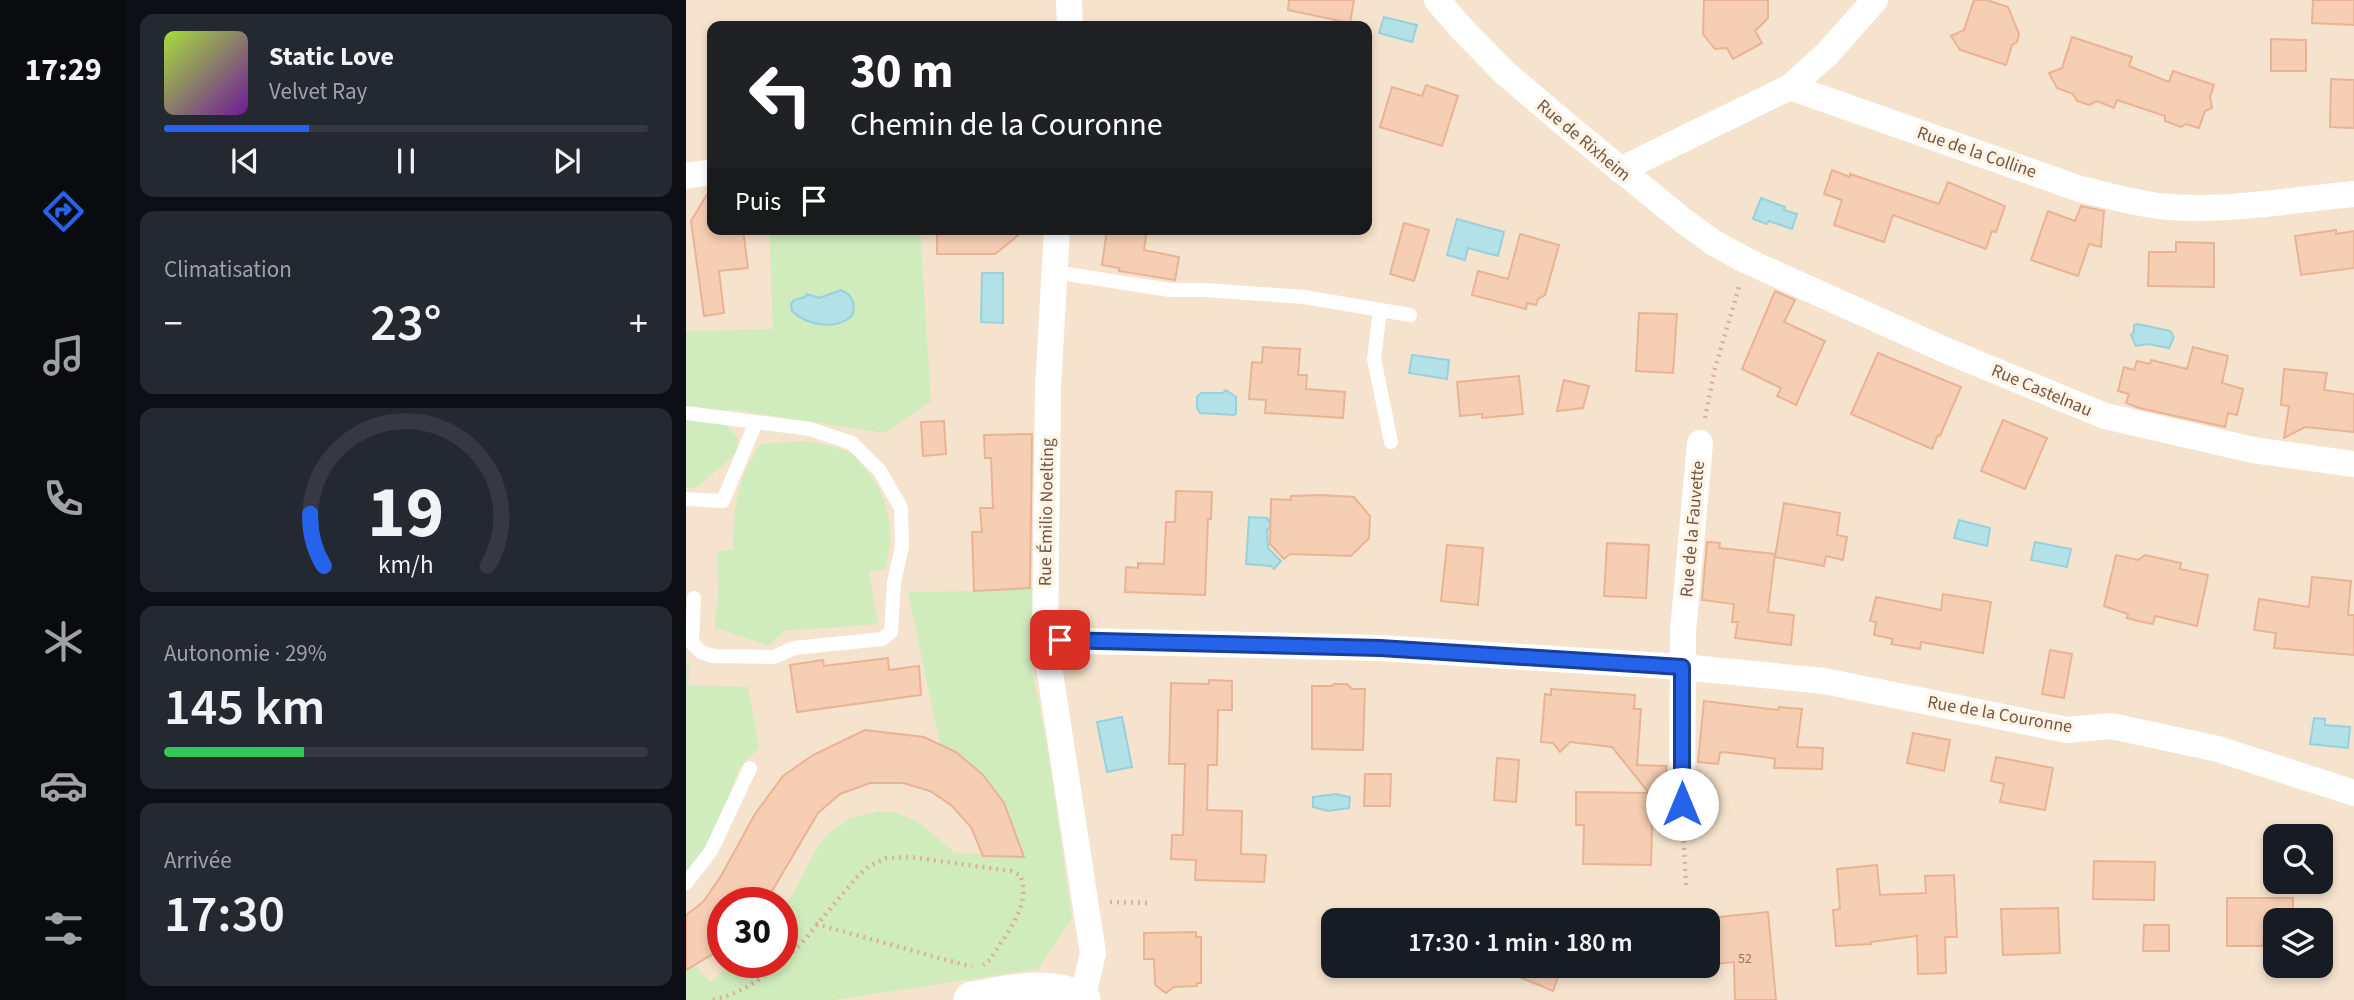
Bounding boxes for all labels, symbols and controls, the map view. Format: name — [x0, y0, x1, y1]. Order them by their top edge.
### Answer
text: 30 m — [850, 37, 954, 107]
text: Static Love — [269, 38, 394, 75]
text: 17:29 — [24, 47, 102, 93]
icon: left — [735, 49, 826, 140]
text: Velvet Ray — [269, 75, 367, 108]
street label: Rue de Rixheim — [1531, 94, 1636, 187]
text: Chemin de la Couronne — [850, 102, 1163, 148]
street label: Rue de la Colline — [1914, 120, 2040, 185]
icon: previous — [226, 142, 264, 180]
icon: pause — [387, 142, 425, 180]
icon: next — [548, 142, 586, 180]
icon: arrive — [795, 182, 833, 220]
text: Puis — [735, 183, 781, 220]
icon: directions — [39, 187, 88, 236]
text: Climatisation — [164, 253, 292, 286]
text: 23° — [370, 287, 442, 361]
text: − — [164, 297, 183, 351]
text: + — [629, 297, 648, 351]
icon: music — [39, 331, 88, 380]
street label: Rue Castelnau — [1988, 358, 2096, 423]
street label: Rue Émilio Noelting — [1033, 438, 1060, 586]
street label: Rue de la Fauvette — [1674, 460, 1711, 598]
text: 19 — [368, 461, 444, 565]
icon: phone — [39, 474, 88, 523]
text: km/h — [378, 547, 434, 583]
pin — [1030, 610, 1090, 670]
icon: climate — [39, 617, 88, 666]
icon: arrive — [1041, 621, 1079, 659]
text: Autonomie · 29% — [164, 637, 327, 670]
text: 145 km — [164, 671, 325, 745]
street label: Rue de la Couronne — [1926, 689, 2074, 740]
icon: car — [39, 761, 88, 810]
position arrow — [1645, 767, 1719, 841]
map controls — [2263, 824, 2333, 978]
button: search — [2263, 824, 2333, 894]
text: Arrivée — [164, 844, 232, 877]
text: 17:30 — [164, 878, 285, 952]
speed limit sign: 30 — [707, 887, 798, 978]
icon: filters — [39, 904, 88, 953]
button: layers — [2263, 908, 2333, 978]
text: 17:30 · 1 min · 180 m — [1408, 924, 1633, 961]
house number: 52 — [1738, 949, 1752, 969]

